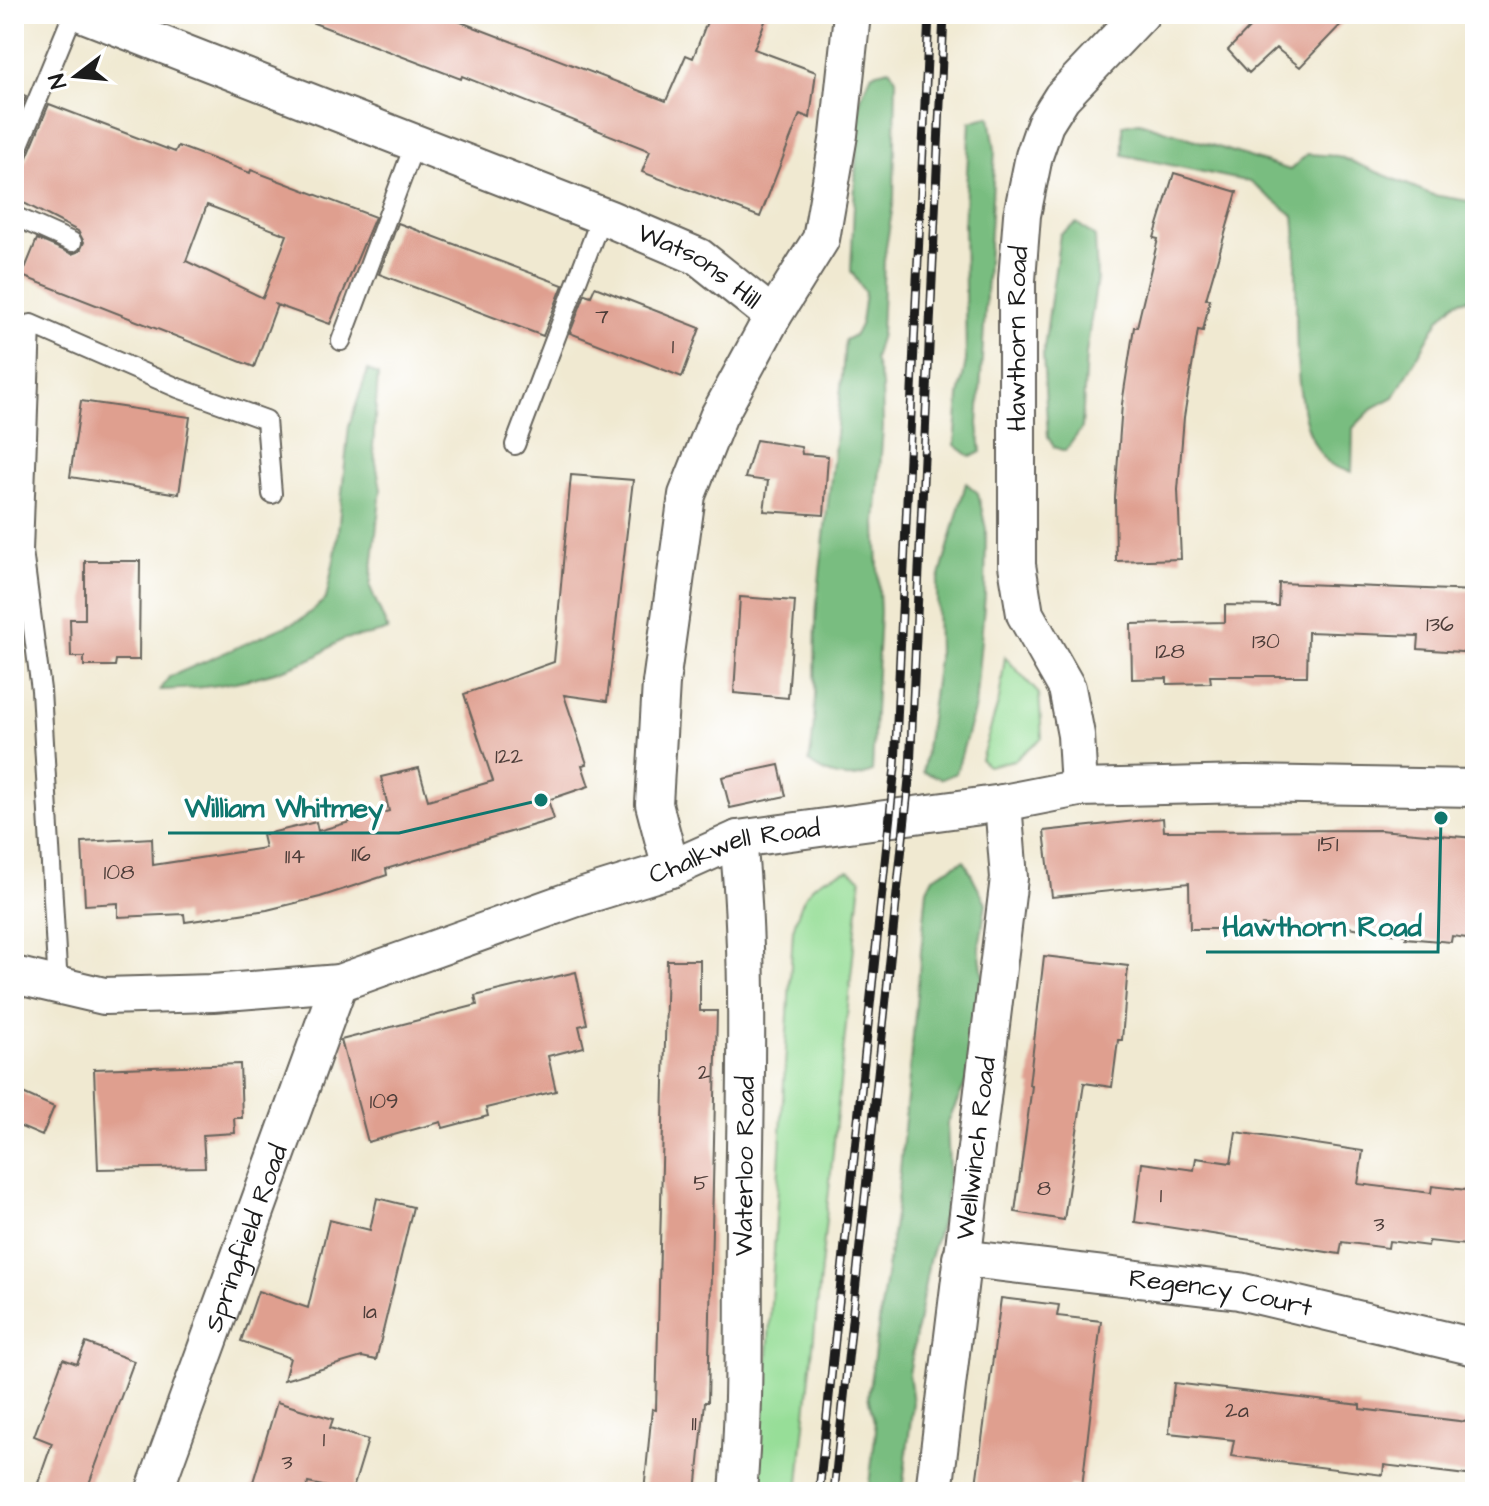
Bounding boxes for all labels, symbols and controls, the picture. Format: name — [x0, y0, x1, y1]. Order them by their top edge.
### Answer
north arrow — [36, 36, 116, 116]
text: N — [41, 70, 75, 92]
street label: Watsons Hill — [632, 215, 769, 318]
street label: Hawthorn Road — [999, 245, 1038, 431]
house number: 7 — [595, 301, 609, 332]
house number: 1 — [672, 331, 675, 362]
house number: 136 — [1426, 609, 1454, 640]
house number: 130 — [1252, 626, 1280, 657]
house number: 128 — [1155, 636, 1185, 667]
house number: 122 — [495, 741, 523, 772]
callout: William Whitmey — [168, 781, 399, 833]
text: William Whitmey — [184, 789, 384, 831]
street label: Chalkwell Road — [645, 810, 822, 893]
house number: 151 — [1317, 829, 1339, 860]
house number: 116 — [351, 839, 371, 870]
house number: 114 — [285, 841, 305, 872]
house number: 108 — [104, 857, 134, 888]
callout: Hawthorn Road — [1206, 900, 1438, 952]
text: Hawthorn Road — [1222, 908, 1423, 947]
street label: Wellwinch Road — [947, 1055, 1005, 1242]
house number: 2 — [698, 1057, 711, 1088]
street label: Waterloo Road — [726, 1076, 764, 1256]
house number: 109 — [369, 1086, 399, 1117]
street label: Springfield Road — [196, 1140, 297, 1337]
house number: 5 — [693, 1168, 709, 1199]
house number: 8 — [1037, 1173, 1051, 1204]
house number: 1 — [1160, 1180, 1163, 1211]
house number: 3 — [1373, 1209, 1385, 1240]
street label: Regency Court — [1127, 1260, 1316, 1326]
house number: 1a — [363, 1296, 377, 1327]
house number: 2a — [1225, 1395, 1249, 1426]
house number: 11 — [691, 1408, 697, 1439]
house number: 1 — [323, 1424, 326, 1455]
house number: 3 — [281, 1447, 293, 1478]

